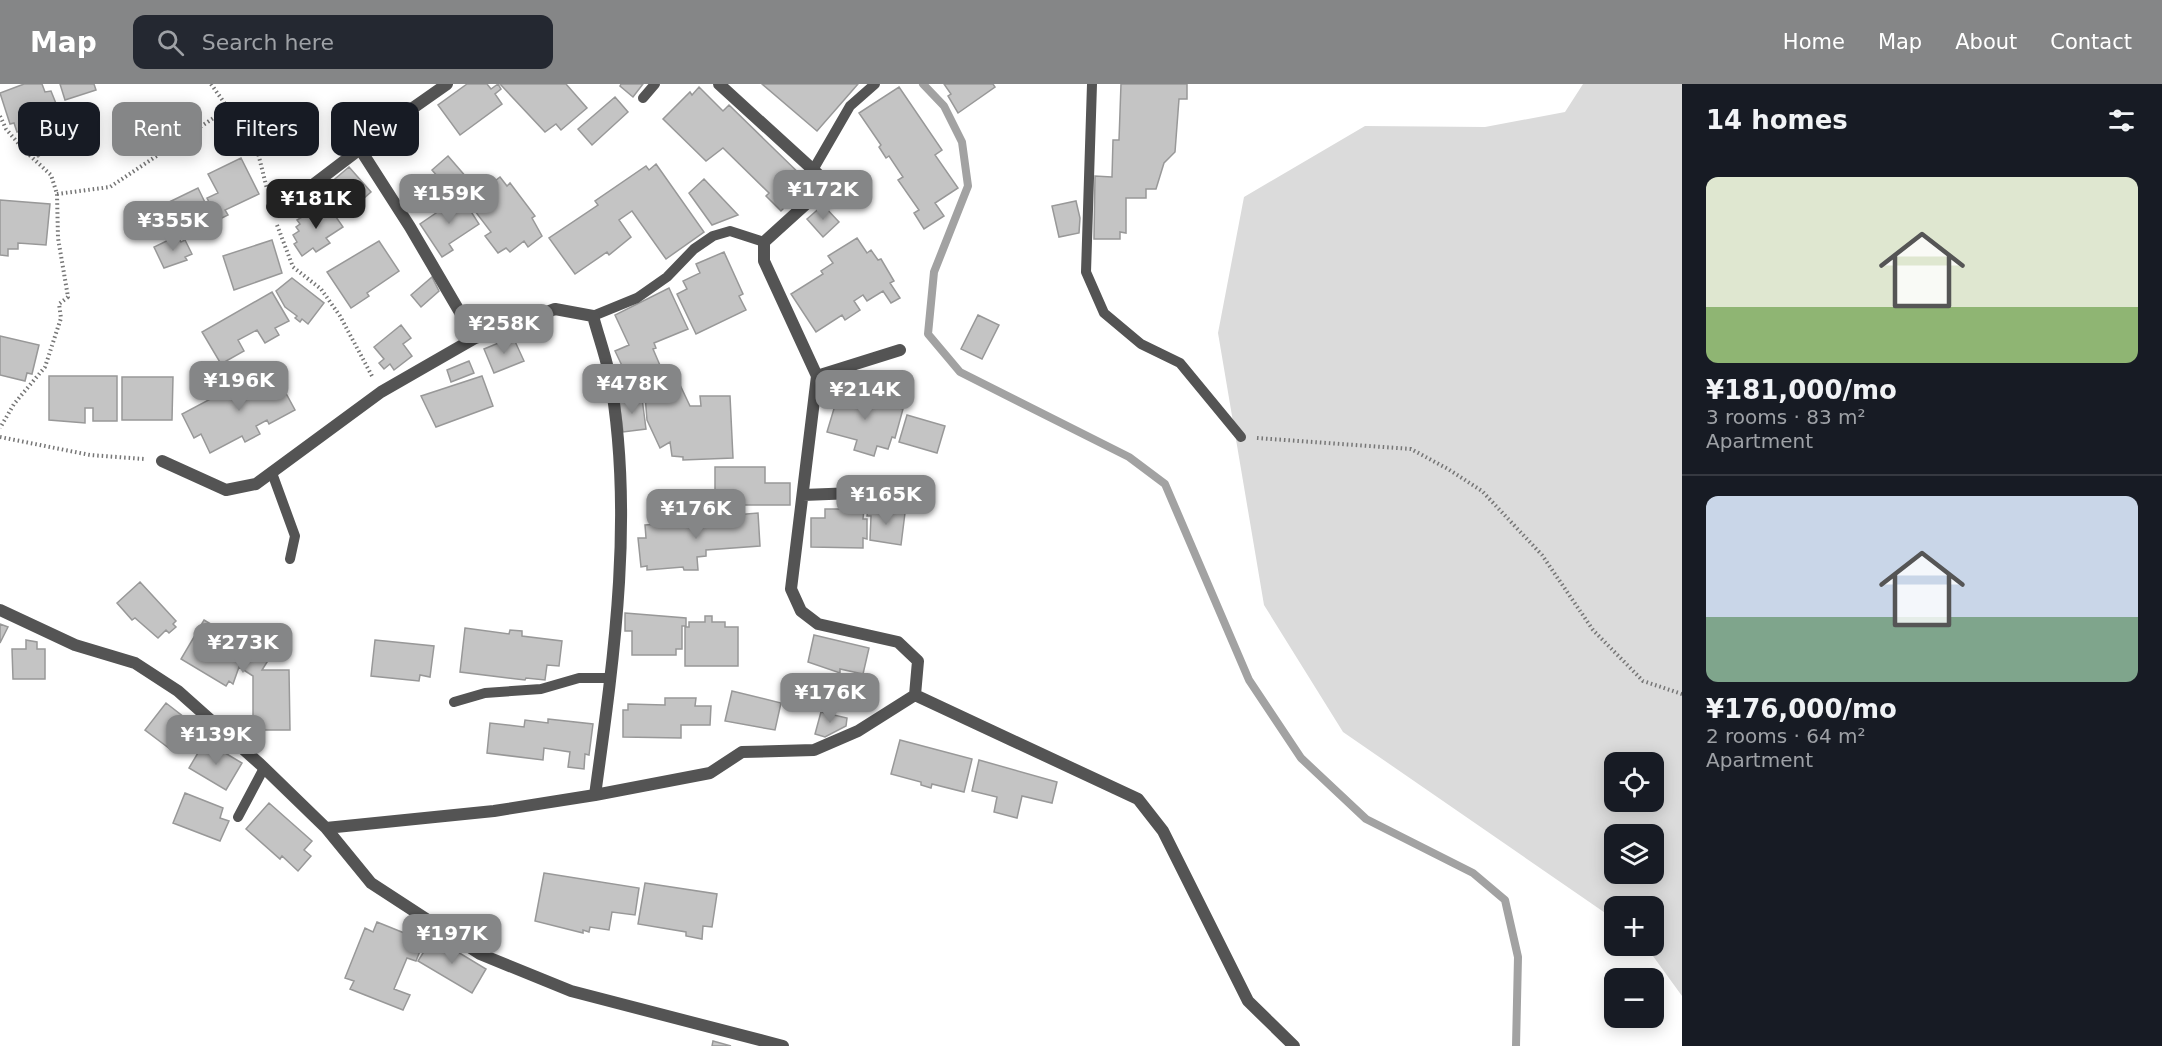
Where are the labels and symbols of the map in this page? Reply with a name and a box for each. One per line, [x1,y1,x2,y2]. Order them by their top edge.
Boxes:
pin: ¥172K [781,170,865,221]
pin: ¥159K [407,174,491,225]
pin: ¥181K [274,179,358,230]
pin: ¥355K [131,201,215,252]
pin: ¥258K [462,304,546,355]
pin: ¥196K [197,361,281,412]
pin: ¥478K [590,364,674,415]
pin: ¥214K [823,370,907,421]
pin: ¥165K [844,475,928,526]
pin: ¥176K [654,489,738,540]
pin: ¥273K [201,623,285,674]
pin: ¥176K [788,673,872,724]
pin: ¥139K [174,715,258,766]
pin: ¥197K [410,914,494,965]

